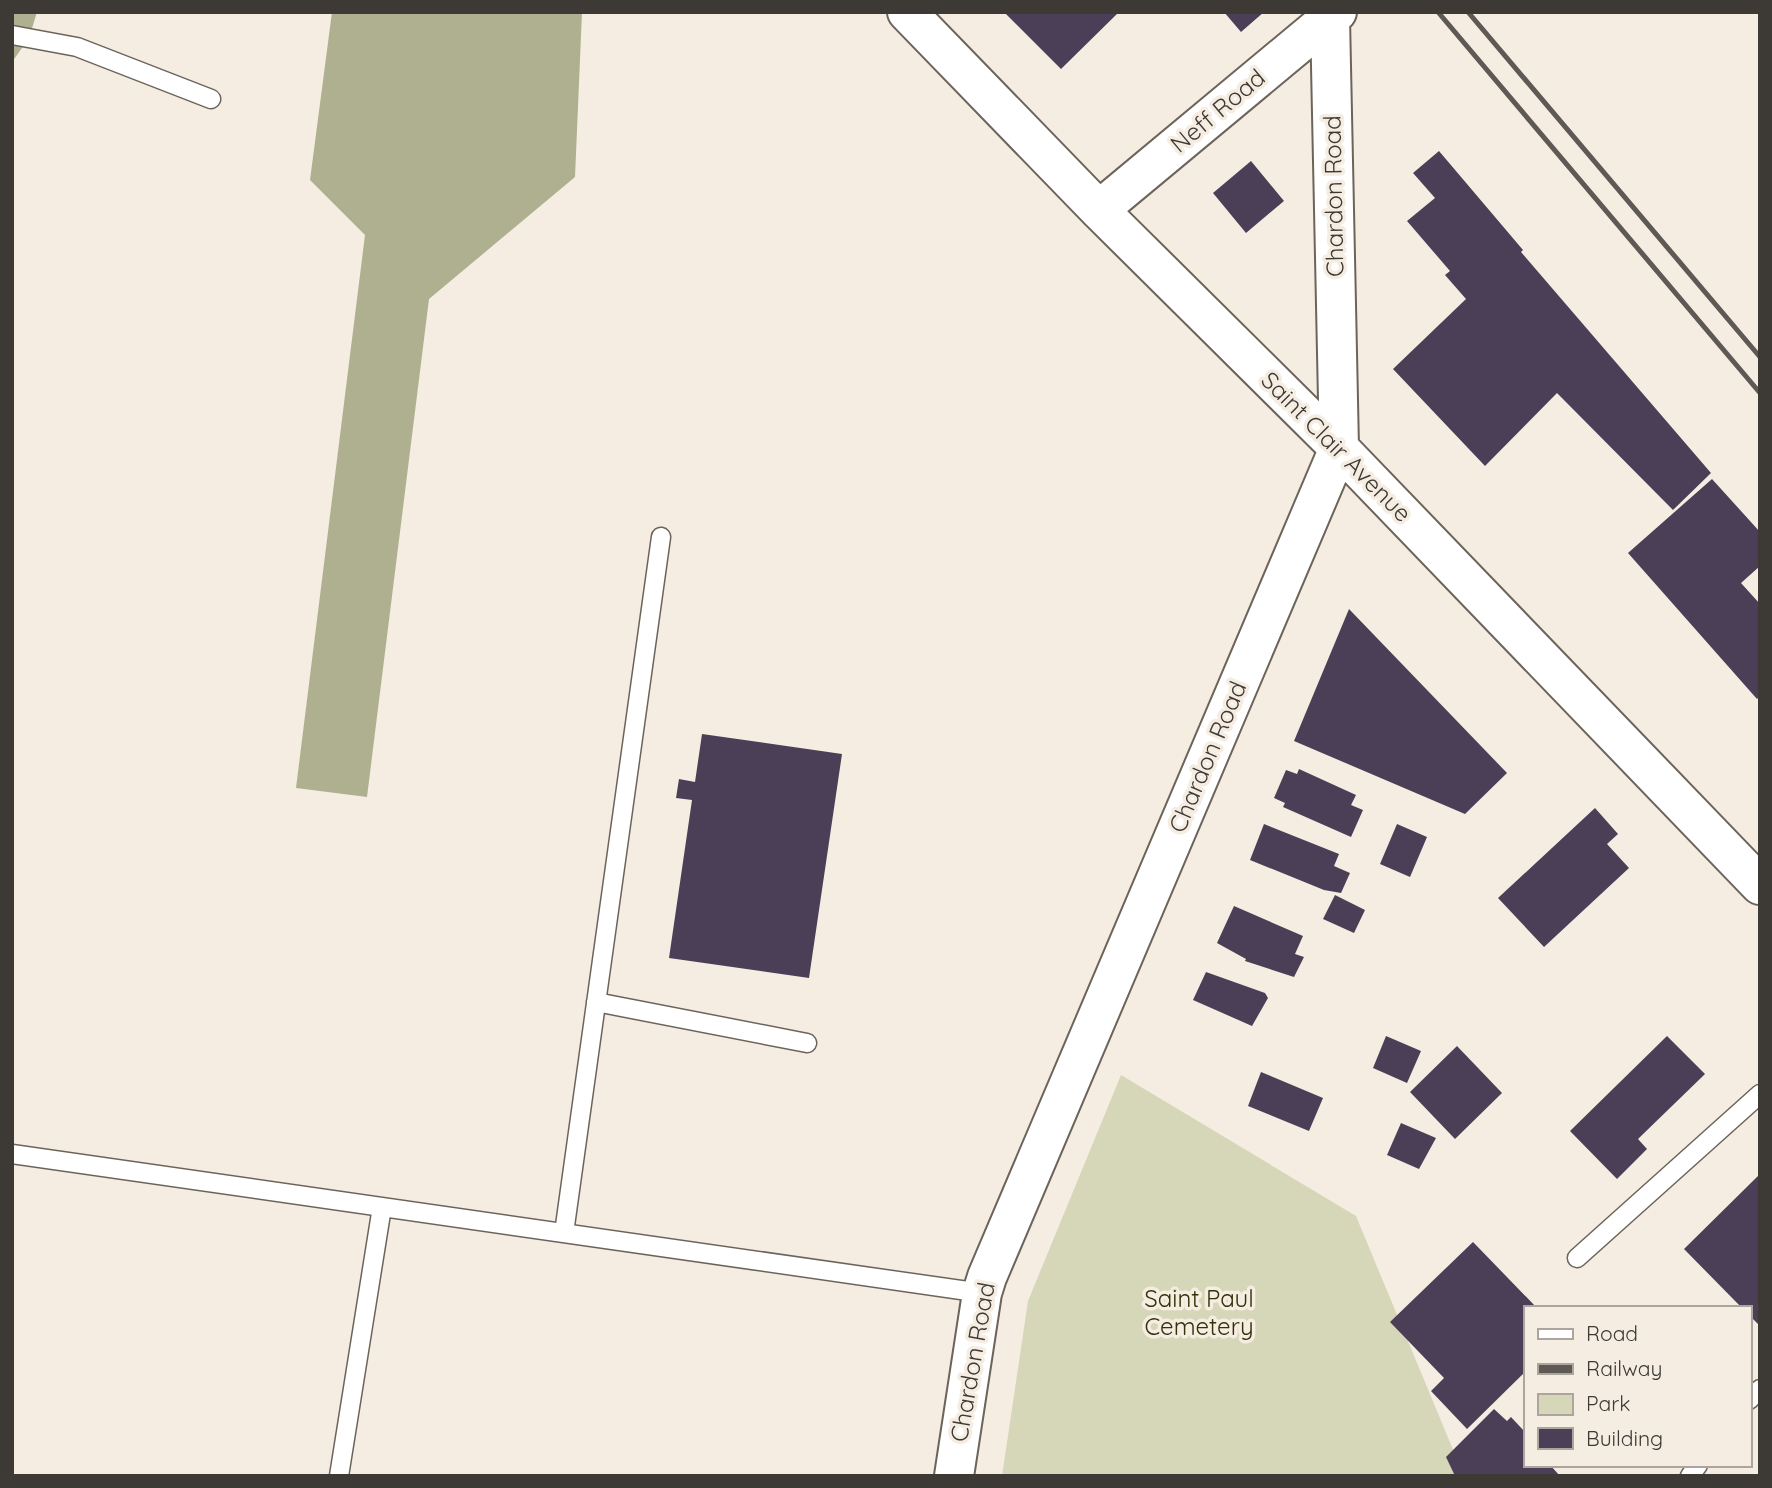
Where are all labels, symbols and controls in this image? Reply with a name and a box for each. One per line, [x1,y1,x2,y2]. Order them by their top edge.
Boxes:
street label: Neff Road [1164,62,1271,158]
street label: Chardon Road [1317,115,1349,277]
street label: Saint Clair Avenue [1255,365,1418,528]
street label: Chardon Road [1162,676,1252,837]
street label: Chardon Road [943,1280,1001,1444]
park label: Saint Paul Cemetery [1144,1283,1254,1341]
legend [1524,1306,1751,1467]
text: Road [1586,1320,1638,1346]
text: Railway [1586,1355,1662,1381]
text: Park [1586,1390,1630,1416]
text: Building [1586,1425,1663,1451]

